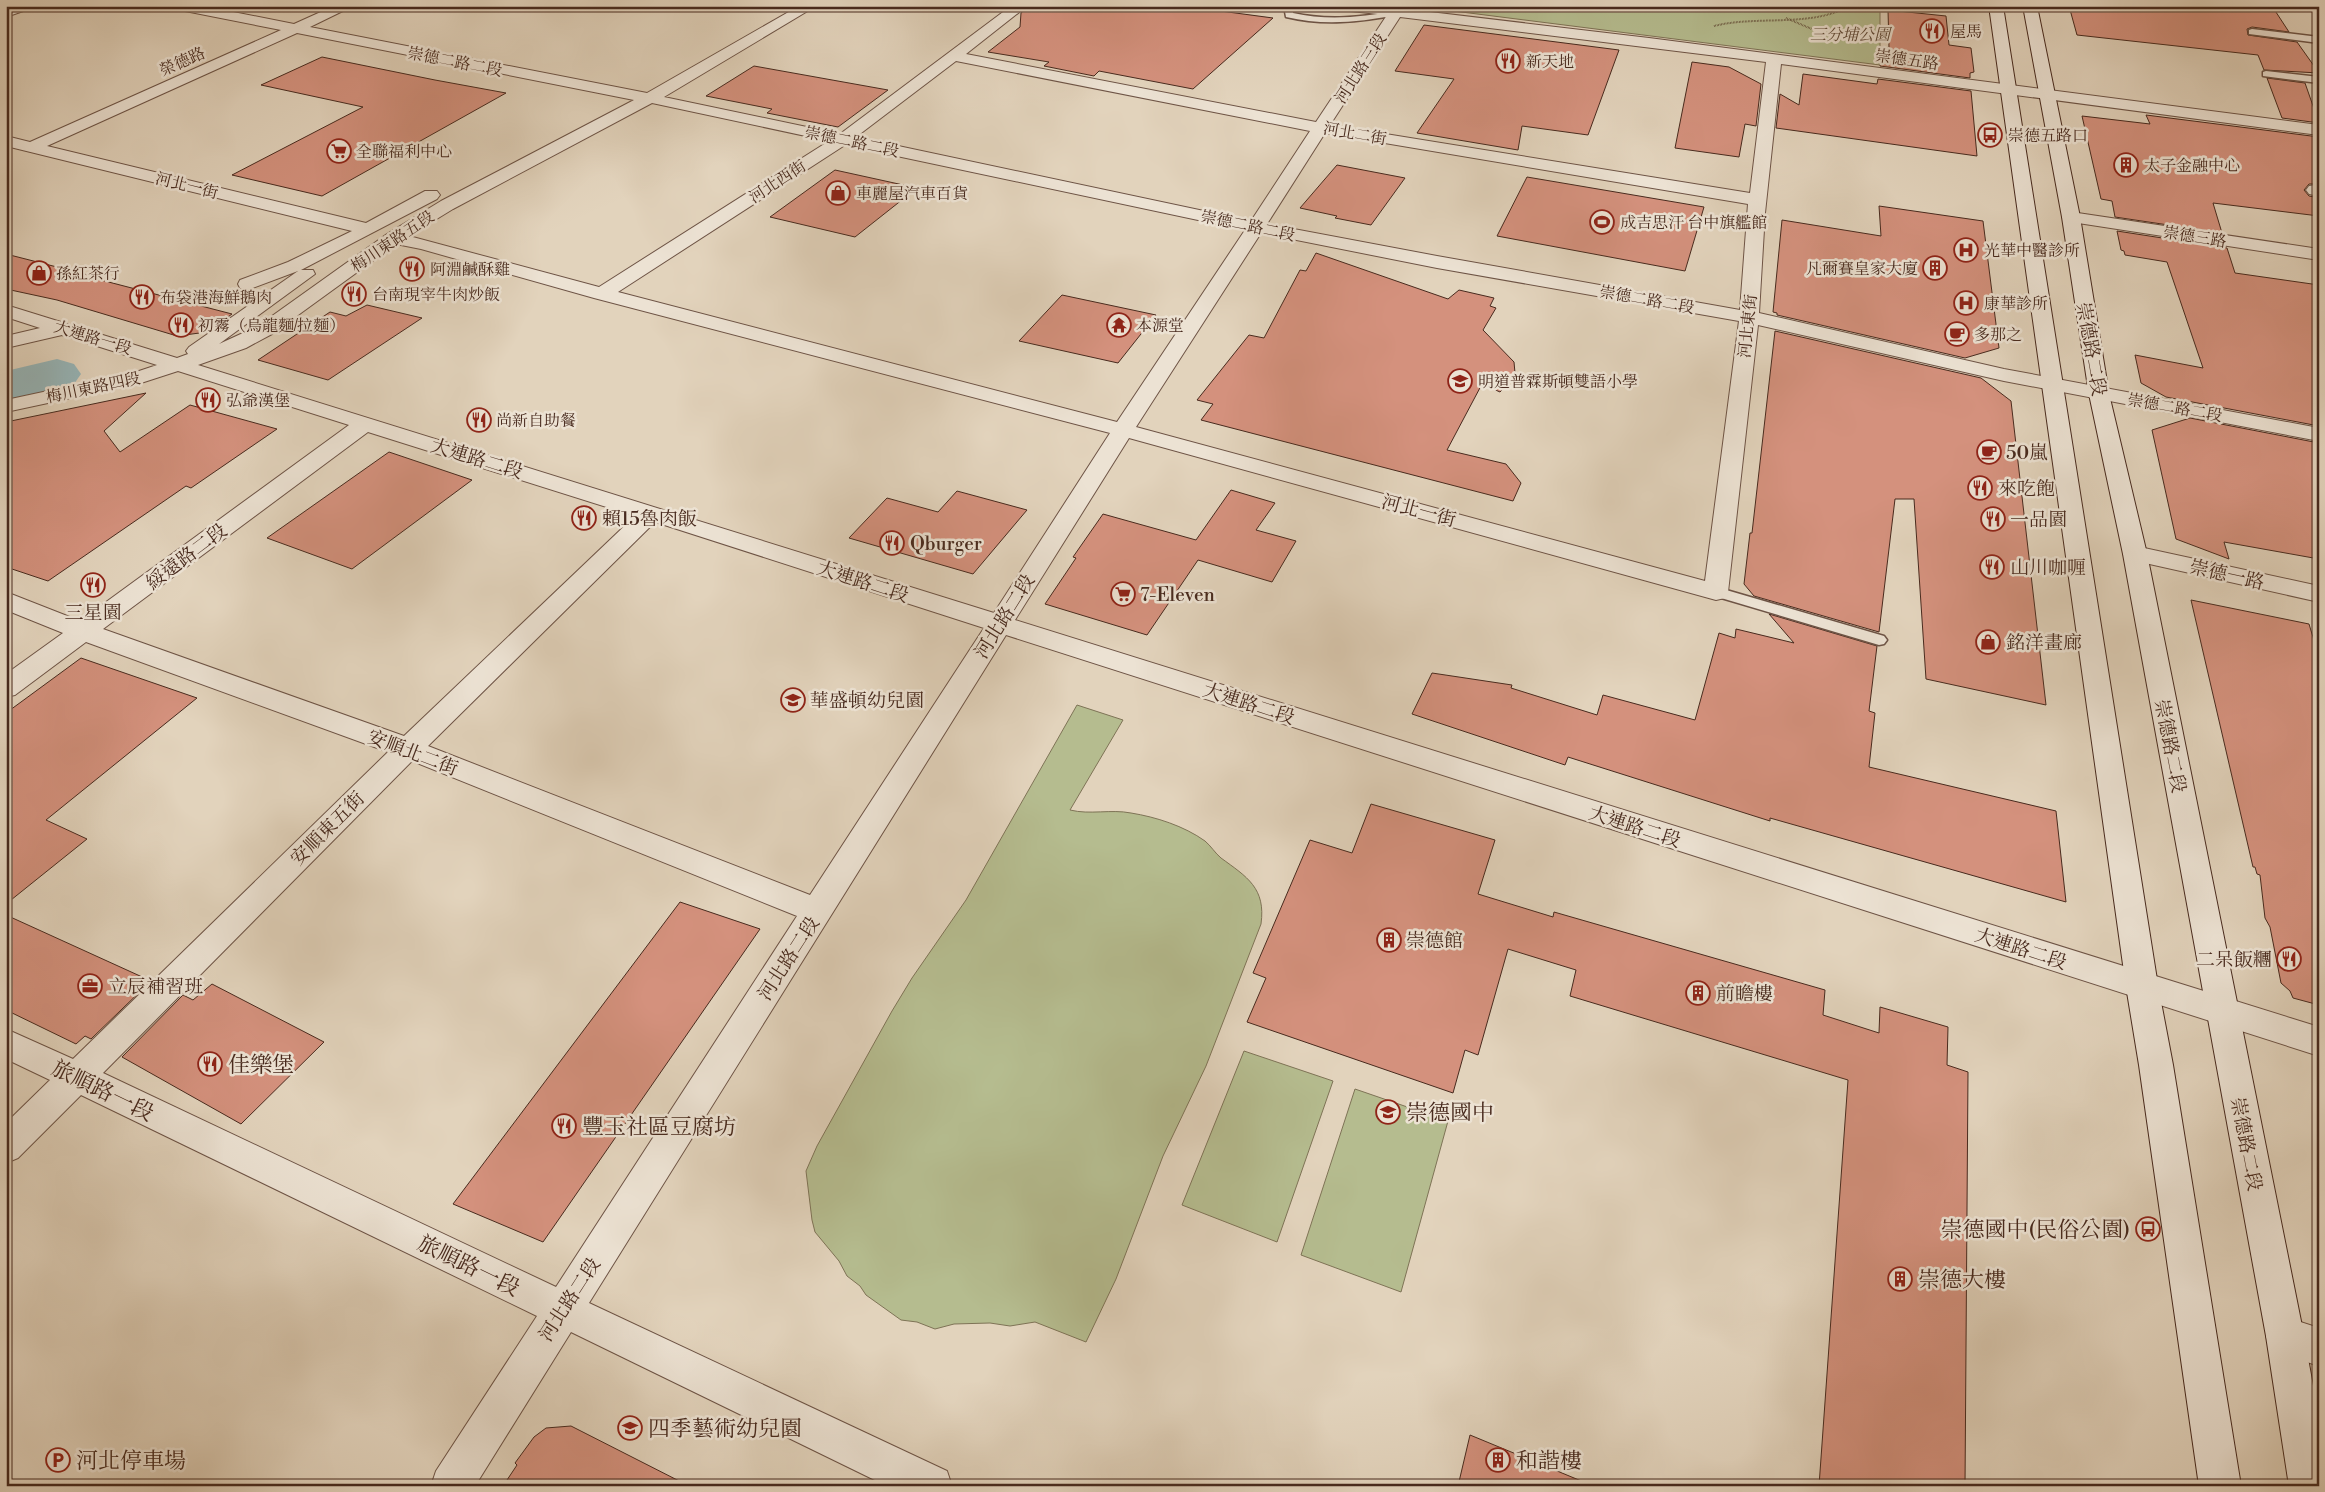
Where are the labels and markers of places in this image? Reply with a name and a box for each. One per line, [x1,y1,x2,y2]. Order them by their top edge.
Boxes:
restaurant icon: 屋馬 [1919,18,1945,44]
place label: 屋馬 [1950,22,1982,42]
restaurant icon: 新天地 [1495,48,1521,74]
place label: 新天地 [1526,52,1574,72]
bus stop icon: 崇德五路口 [1977,122,2003,148]
place label: 崇德五路口 [2008,126,2088,146]
supermarket icon: 全聯福利中心 [326,138,352,164]
place label: 全聯福利中心 [356,142,452,162]
building icon: 太子金融中心 [2113,152,2139,178]
place label: 太子金融中心 [2144,156,2240,176]
shop icon: 車麗屋汽車百貨 [825,180,851,206]
place label: 車麗屋汽車百貨 [856,184,968,204]
sports icon: 成吉思汗 台中旗艦館 [1589,209,1615,235]
place label: 成吉思汗 台中旗艦館 [1620,213,1767,233]
hospital icon: 光華中醫診所 [1953,237,1979,263]
place label: 光華中醫診所 [1984,241,2080,261]
building icon: 凡爾賽皇家大廈 [1922,255,1948,281]
restaurant icon: 阿淵鹹酥雞 [399,256,425,282]
place label: 凡爾賽皇家大廈 [1806,259,1918,279]
shop icon: 孫紅茶行 [26,260,52,286]
place label: 阿淵鹹酥雞 [430,260,510,280]
place label: 孫紅茶行 [56,264,120,284]
restaurant icon: 台南現宰牛肉炒飯 [341,281,367,307]
restaurant icon: 布袋港海鮮鵝肉 [129,284,155,310]
place label: 台南現宰牛肉炒飯 [372,285,500,305]
place label: 布袋港海鮮鵝肉 [160,288,272,308]
hospital icon: 康華診所 [1953,290,1979,316]
place label: 康華診所 [1984,294,2048,314]
restaurant icon: 初霧（烏龍麵/拉麵） [168,312,194,338]
temple icon: 本源堂 [1106,312,1132,338]
place label: 初霧（烏龍麵/拉麵） [198,316,345,336]
place label: 本源堂 [1136,316,1184,336]
cafe icon: 多那之 [1944,321,1970,347]
place label: 多那之 [1974,325,2022,345]
school or university icon: 明道普霖斯頓雙語小學 [1447,368,1473,394]
place label: 明道普霖斯頓雙語小學 [1478,372,1638,392]
restaurant icon: 弘爺漢堡 [195,387,221,413]
place label: 弘爺漢堡 [226,391,290,411]
restaurant icon: 尚新自助餐 [466,407,492,433]
place label: 尚新自助餐 [496,411,576,431]
cafe icon: 50嵐 [1976,439,2002,465]
place label: 50嵐 [2006,441,2048,465]
restaurant icon: 來吃飽 [1967,475,1993,501]
place label: 來吃飽 [1998,477,2055,501]
restaurant icon: 賴15魯肉飯 [571,505,597,531]
restaurant icon: 一品園 [1980,506,2006,532]
place label: 賴15魯肉飯 [602,507,697,531]
place label: 一品園 [2010,508,2067,532]
restaurant icon: Qburger [879,530,905,556]
place label: Qburger [910,532,982,556]
restaurant icon: 山川咖喱 [1979,554,2005,580]
place label: 山川咖喱 [2010,556,2086,580]
restaurant icon: 三星園 [80,572,106,598]
supermarket icon: 7-Eleven [1110,581,1136,607]
place label: 7-Eleven [1140,583,1215,607]
place label: 三星園 [64,601,122,625]
shop icon: 銘洋畫廊 [1975,629,2001,655]
place label: 銘洋畫廊 [2006,631,2082,655]
school or university icon: 華盛頓幼兒園 [780,687,806,713]
place label: 華盛頓幼兒園 [810,689,924,713]
building icon: 崇德館 [1376,927,1402,953]
place label: 崇德館 [1406,929,1463,953]
restaurant icon: 二呆飯糰 [2276,946,2302,972]
place label: 二呆飯糰 [2196,948,2272,972]
office icon: 立辰補習班 [77,973,103,999]
place label: 立辰補習班 [108,975,203,999]
building icon: 前瞻樓 [1685,980,1711,1006]
place label: 前瞻樓 [1716,982,1773,1006]
restaurant icon: 佳樂堡 [197,1051,223,1077]
place label: 佳樂堡 [228,1052,294,1079]
school or university icon: 崇德國中 [1375,1099,1401,1125]
place label: 崇德國中 [1406,1100,1494,1127]
restaurant icon: 豐玉社區豆腐坊 [551,1113,577,1139]
place label: 豐玉社區豆腐坊 [582,1114,736,1141]
bus stop icon: 崇德國中(民俗公園) [2135,1216,2161,1242]
place label: 崇德國中(民俗公園) [1940,1217,2130,1244]
building icon: 崇德大樓 [1887,1266,1913,1292]
place label: 崇德大樓 [1918,1267,2006,1294]
school or university icon: 四季藝術幼兒園 [617,1415,643,1441]
place label: 四季藝術幼兒園 [648,1416,802,1443]
parking icon: 河北停車場 [45,1447,71,1473]
building icon: 和諧樓 [1485,1447,1511,1473]
place label: 河北停車場 [76,1448,186,1475]
place label: 和諧樓 [1516,1448,1582,1475]

